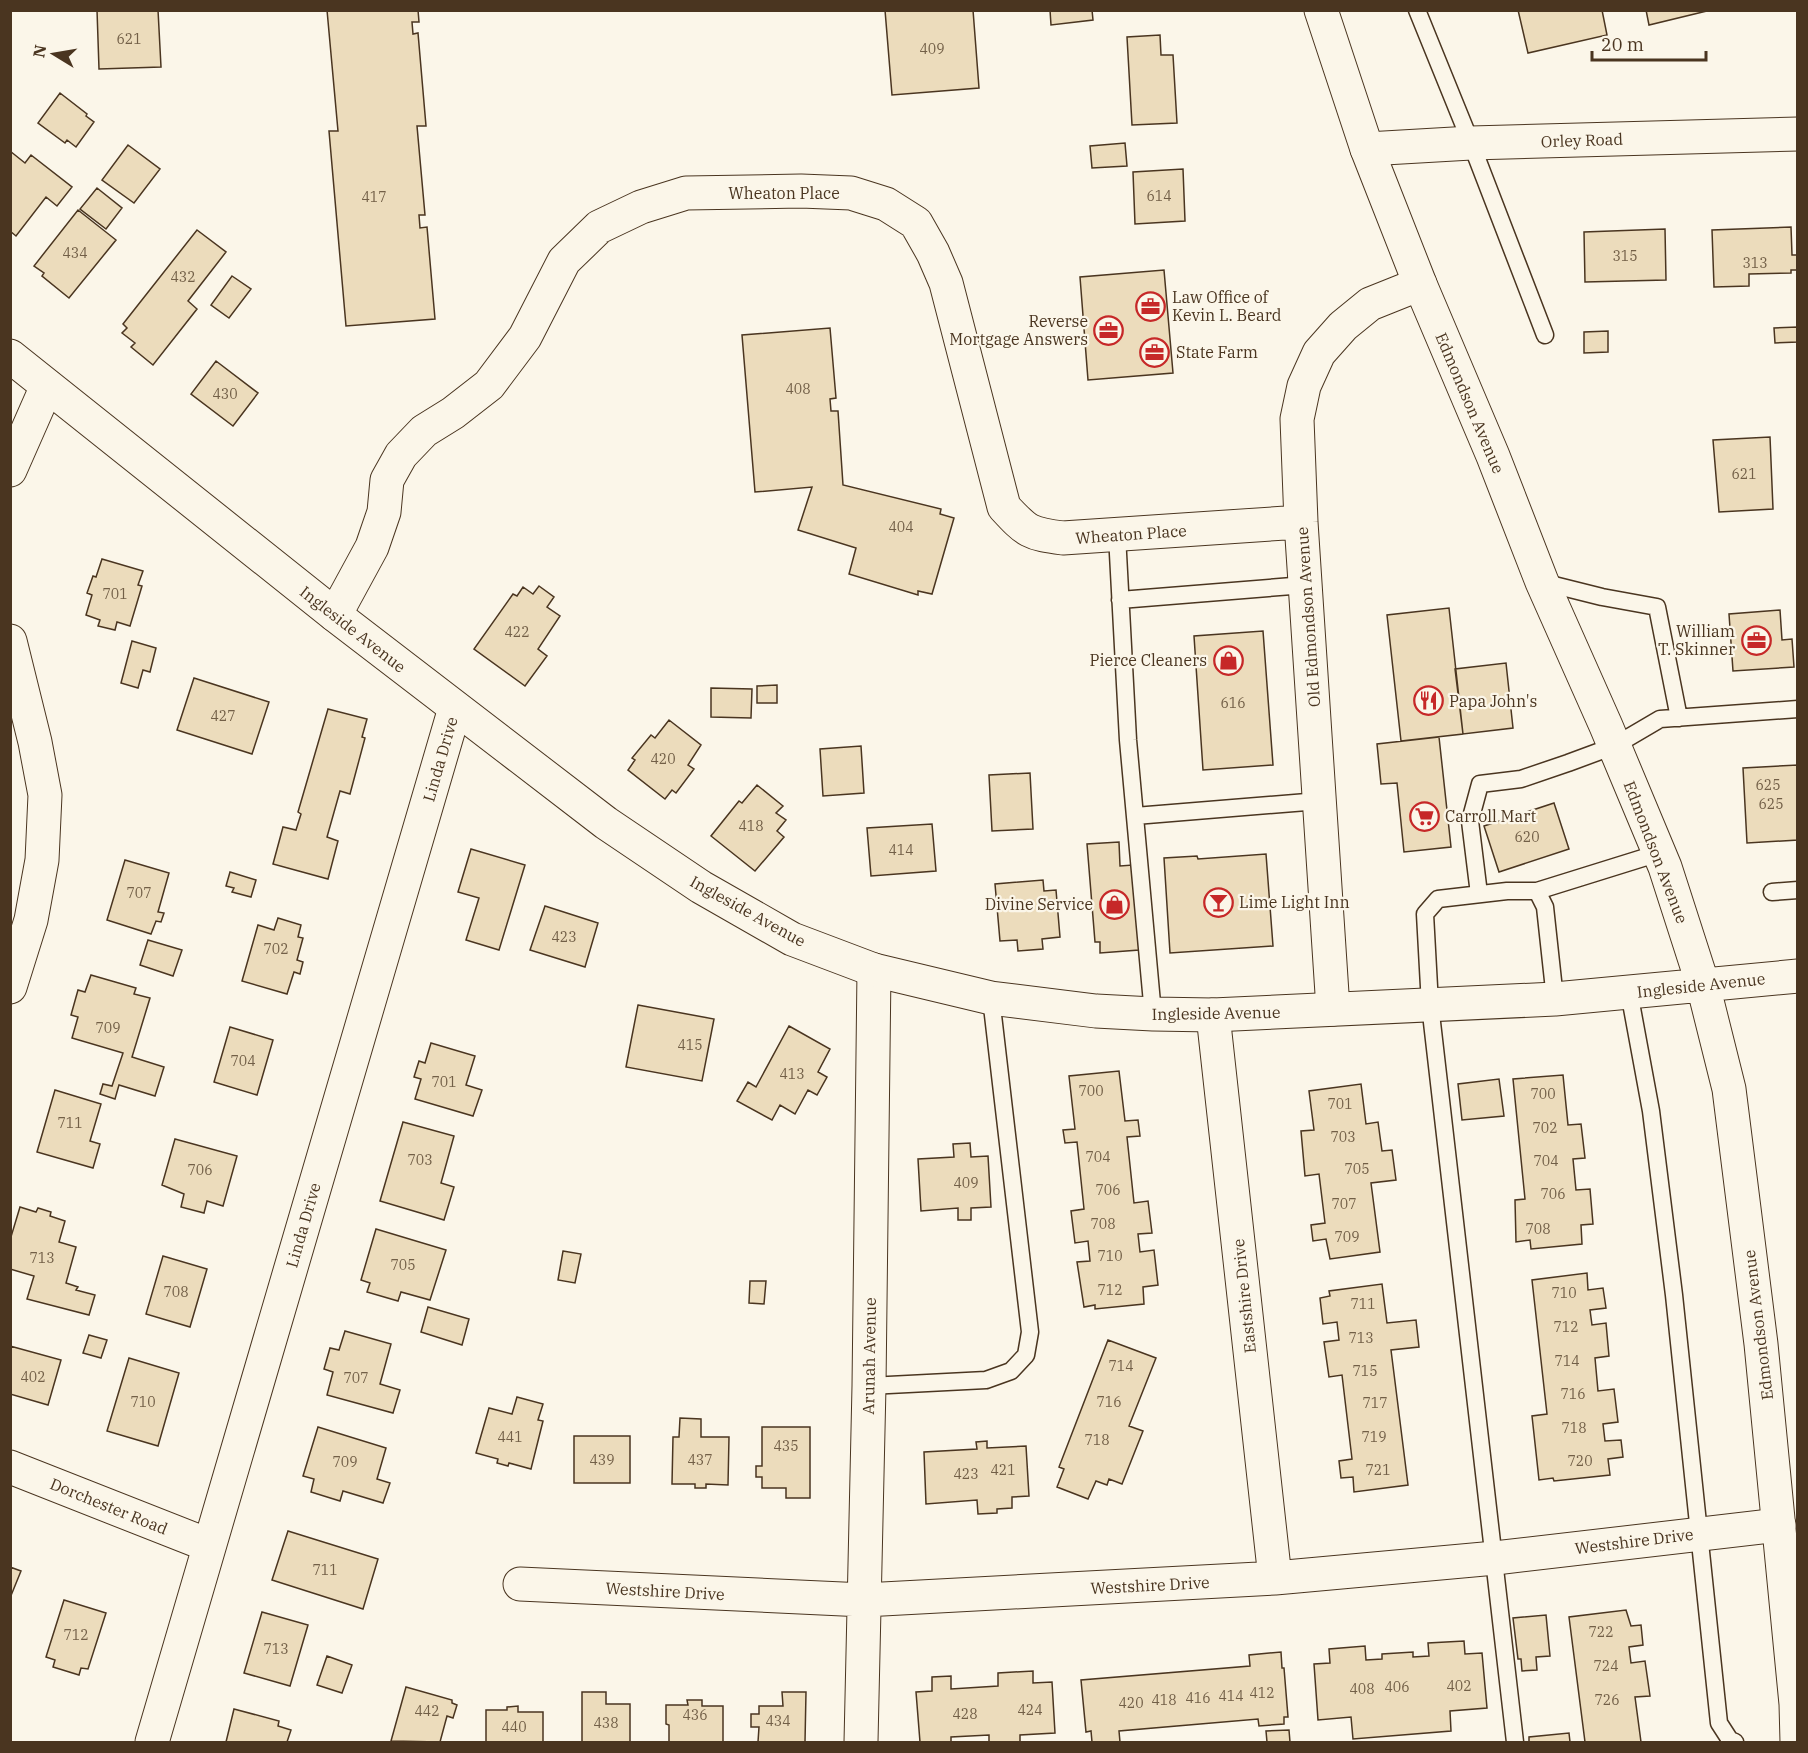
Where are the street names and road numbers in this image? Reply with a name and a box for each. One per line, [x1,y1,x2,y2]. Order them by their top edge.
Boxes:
street label: Orley Road [1541,129,1624,151]
street label: Wheaton Place [728,183,840,203]
street label: Edmondson Avenue [1431,330,1509,476]
street label: Wheaton Place [1075,520,1187,548]
street label: Old Edmondson Avenue [1292,526,1324,708]
street label: Ingleside Avenue [296,581,410,677]
street label: Linda Drive [418,714,462,804]
street label: Edmondson Avenue [1620,778,1692,926]
street label: Ingleside Avenue [687,871,809,951]
street label: Ingleside Avenue [1636,968,1766,1002]
street label: Ingleside Avenue [1151,1002,1281,1024]
street label: Linda Drive [281,1180,325,1270]
street label: Eastshire Drive [1228,1238,1260,1354]
street label: Edmondson Avenue [1739,1249,1777,1401]
street label: Arunah Avenue [858,1297,880,1415]
street label: Dorchester Road [47,1473,171,1539]
street label: Westshire Drive [1574,1524,1694,1558]
street label: Westshire Drive [1090,1572,1210,1598]
street label: Westshire Drive [605,1578,725,1604]

